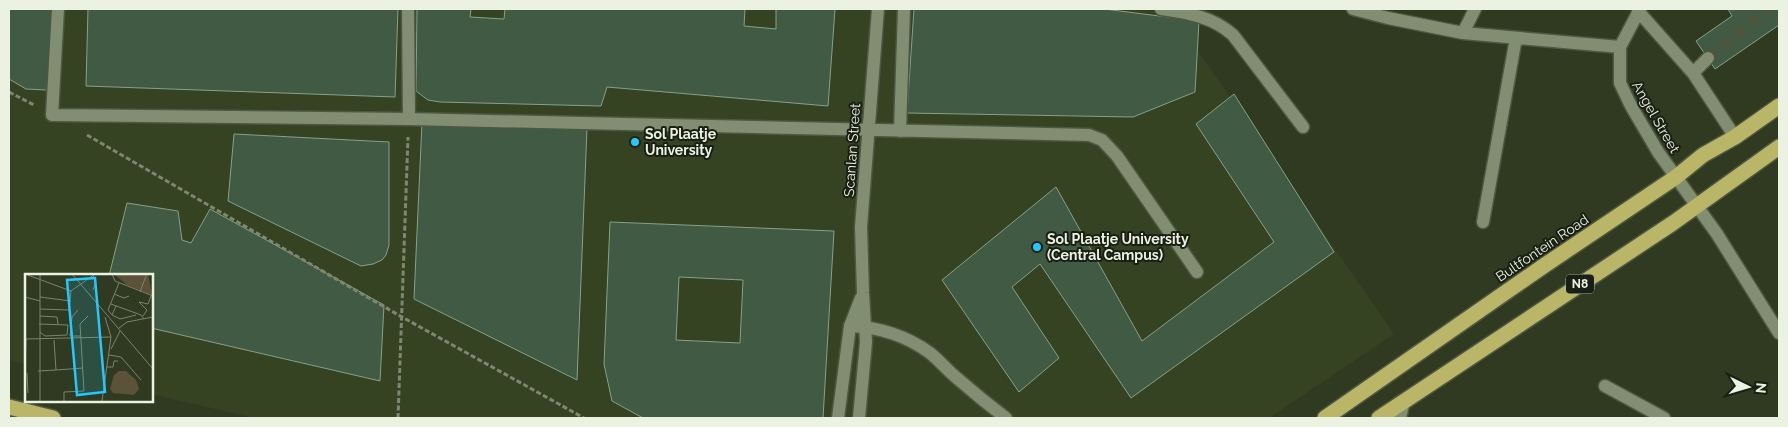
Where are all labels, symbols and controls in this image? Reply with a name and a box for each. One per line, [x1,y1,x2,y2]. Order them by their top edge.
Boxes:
street label: Angel Street [1629,78,1683,156]
street label: Scanlan Street [841,102,863,197]
place label: Sol Plaatje University [645,126,717,158]
marker: Sol Plaatje University [629,136,641,148]
street label: Bultfontein Road [1493,211,1591,285]
place label: Sol Plaatje University (Central Campus) [1047,231,1189,263]
marker: Sol Plaatje University (Central Campus) [1031,241,1043,253]
inset map [25,274,152,402]
road number: N8 [1566,274,1594,294]
north arrow [1723,362,1773,412]
text: N [1753,382,1769,394]

